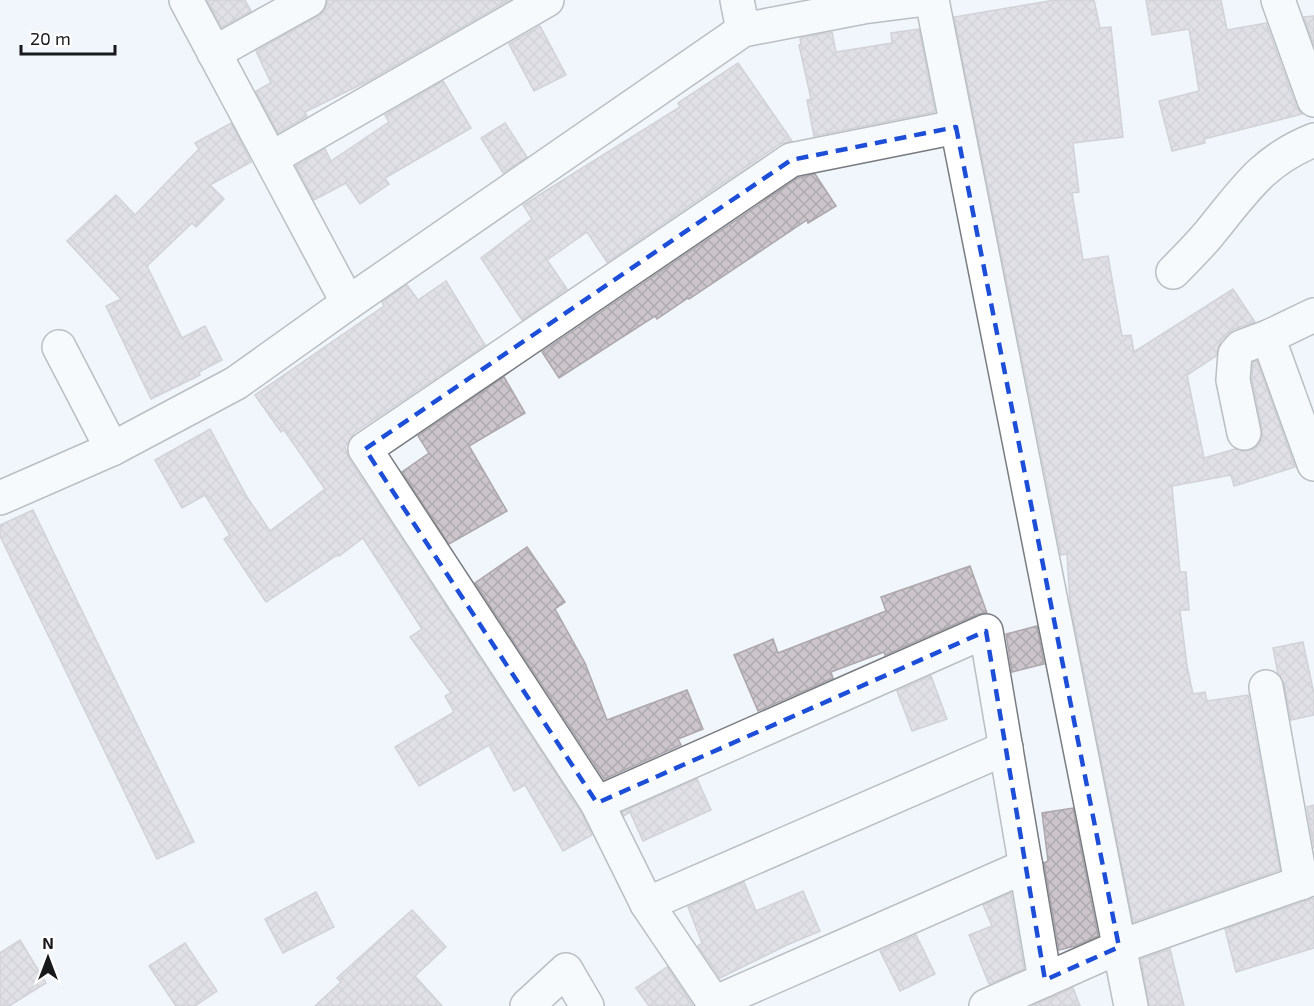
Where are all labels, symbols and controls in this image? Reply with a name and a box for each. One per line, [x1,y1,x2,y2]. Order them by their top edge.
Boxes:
scale bar [21,18,116,56]
text: 20 m [30,27,71,49]
north arrow [18,928,78,988]
text: N [42,933,54,952]

